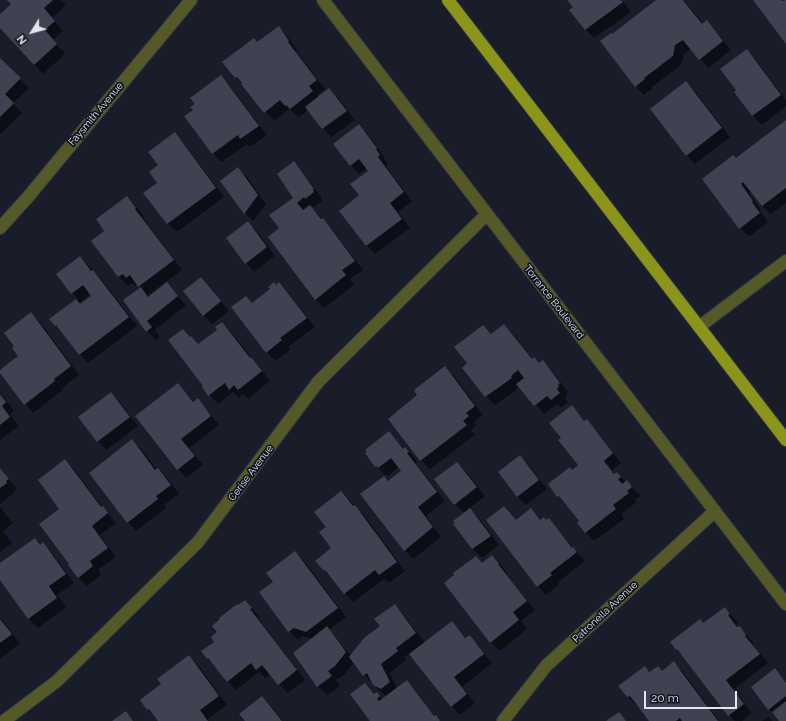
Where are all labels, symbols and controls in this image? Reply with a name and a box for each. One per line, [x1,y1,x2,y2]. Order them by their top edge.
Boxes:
north arrow [12,12,52,52]
text: N [14,32,30,47]
street label: Faysmith Avenue [66,80,126,148]
street label: Torrance Boulevard [521,263,587,341]
street label: Cerise Avenue [226,443,276,503]
street label: Patronella Avenue [570,579,640,645]
scale bar [646,683,739,709]
text: 20 m [651,691,679,705]

